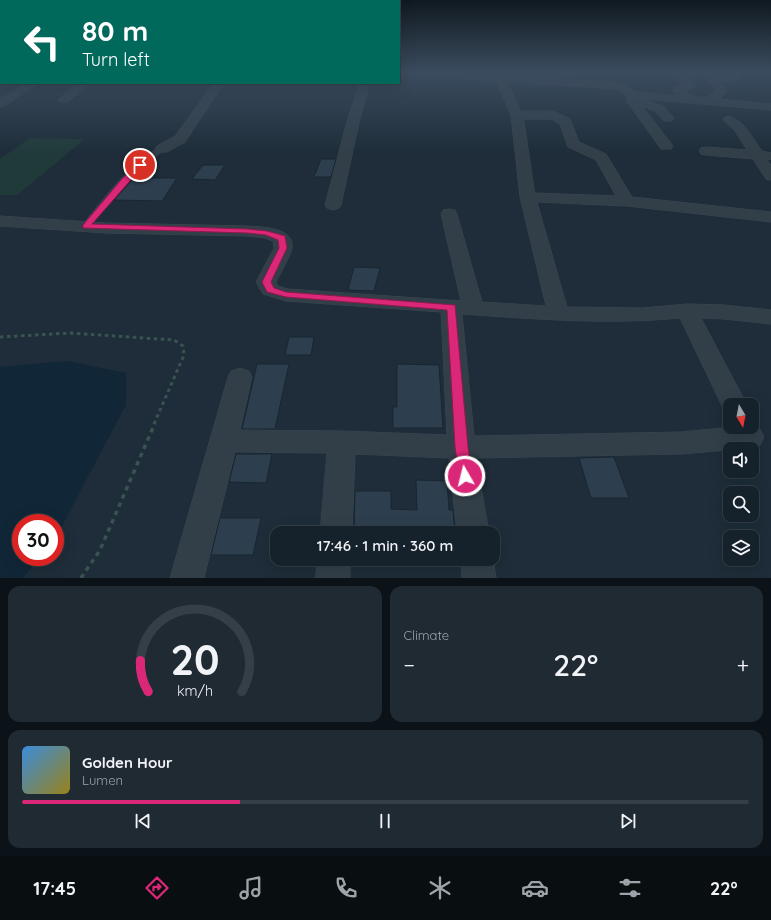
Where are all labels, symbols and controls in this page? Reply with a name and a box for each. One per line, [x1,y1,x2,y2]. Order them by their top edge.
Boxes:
text: 80 m [82,13,148,48]
icon: left [16,16,68,68]
text: Turn left [82,48,150,71]
pin [123,148,157,182]
icon: arrive [129,154,151,176]
north arrow [723,398,759,434]
map controls [723,398,759,566]
button: sound [723,442,759,478]
position arrow [444,455,486,497]
button: search [723,486,759,522]
speed limit sign: 30 [12,514,64,566]
button: layers [723,530,759,566]
text: 17:46 · 1 min · 360 m [317,536,453,555]
text: Climate [404,627,449,643]
text: 20 [170,633,219,685]
text: 22° [553,646,598,684]
text: − [404,651,415,679]
text: + [737,651,749,679]
text: km/h [177,682,213,700]
text: Golden Hour [82,753,173,772]
text: Lumen [82,772,123,788]
icon: previous [132,810,154,832]
icon: pause [374,810,396,832]
icon: next [617,810,639,832]
icon: directions [143,874,171,902]
icon: music [237,874,265,902]
icon: phone [332,874,360,902]
icon: climate [426,874,454,902]
icon: car [521,874,549,902]
icon: filters [616,874,644,902]
text: 17:45 [33,877,76,900]
text: 22° [710,877,738,900]

